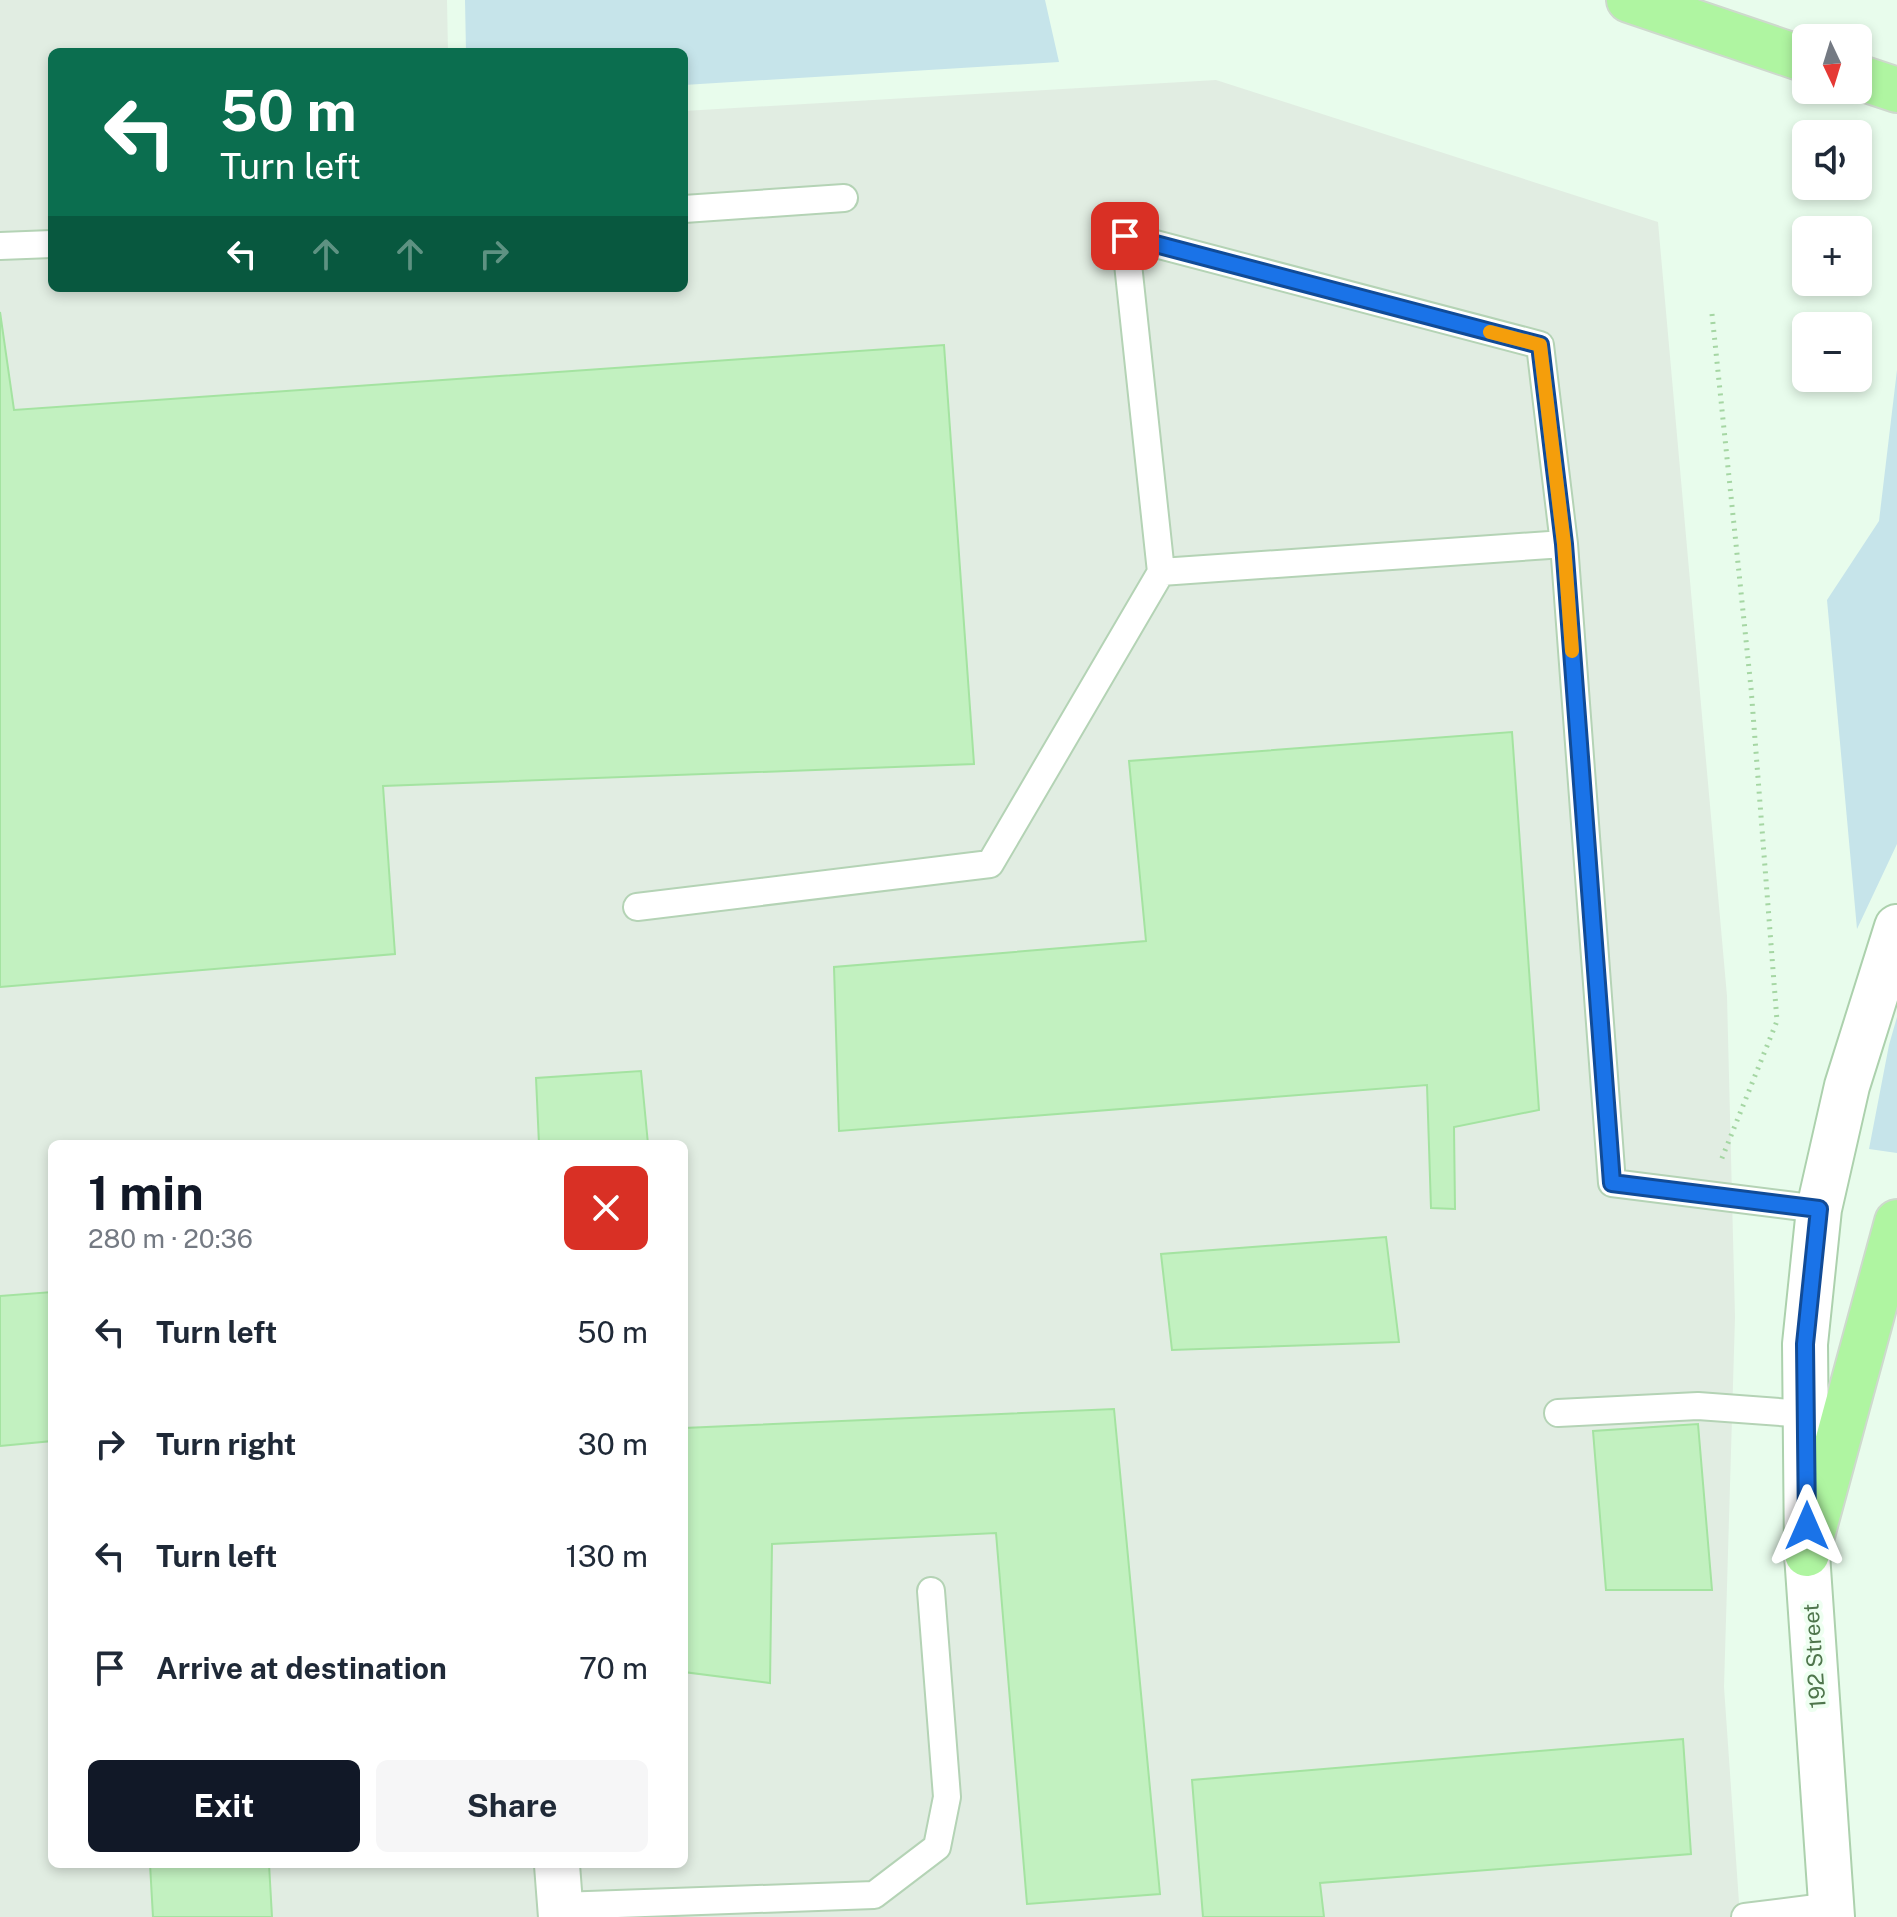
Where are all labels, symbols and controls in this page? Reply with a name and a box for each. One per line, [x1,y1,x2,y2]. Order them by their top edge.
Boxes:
north arrow [1792,24,1872,104]
map controls [1792,24,1872,392]
text: 50 m [220,78,357,144]
icon: left [88,80,192,184]
button: sound [1792,120,1872,200]
text: Turn left [220,145,361,187]
pin [1091,202,1159,270]
icon: arrive [1103,214,1147,258]
button: + [1792,216,1872,296]
icon: left [220,232,264,276]
icon: ahead [304,232,348,276]
icon: ahead [388,232,432,276]
icon: right [472,232,516,276]
button: − [1792,312,1872,392]
text: 1 min [88,1164,204,1221]
button: close [564,1166,648,1250]
text: 280 m · 20:36 [88,1223,253,1254]
icon: left [88,1310,132,1354]
text: Turn left [156,1314,277,1350]
text: 50 m [577,1314,648,1350]
icon: right [88,1422,132,1466]
text: Turn right [156,1426,296,1462]
text: 30 m [578,1426,648,1462]
position arrow [1765,1484,1849,1568]
icon: left [88,1534,132,1578]
text: Turn left [156,1538,277,1574]
text: 130 m [565,1538,648,1574]
street label: 192 Street [1797,1603,1831,1709]
icon: arrive [88,1646,132,1690]
text: Arrive at destination [156,1650,447,1686]
text: 70 m [579,1650,648,1686]
button: Exit [88,1760,360,1852]
button: Share [376,1760,648,1852]

